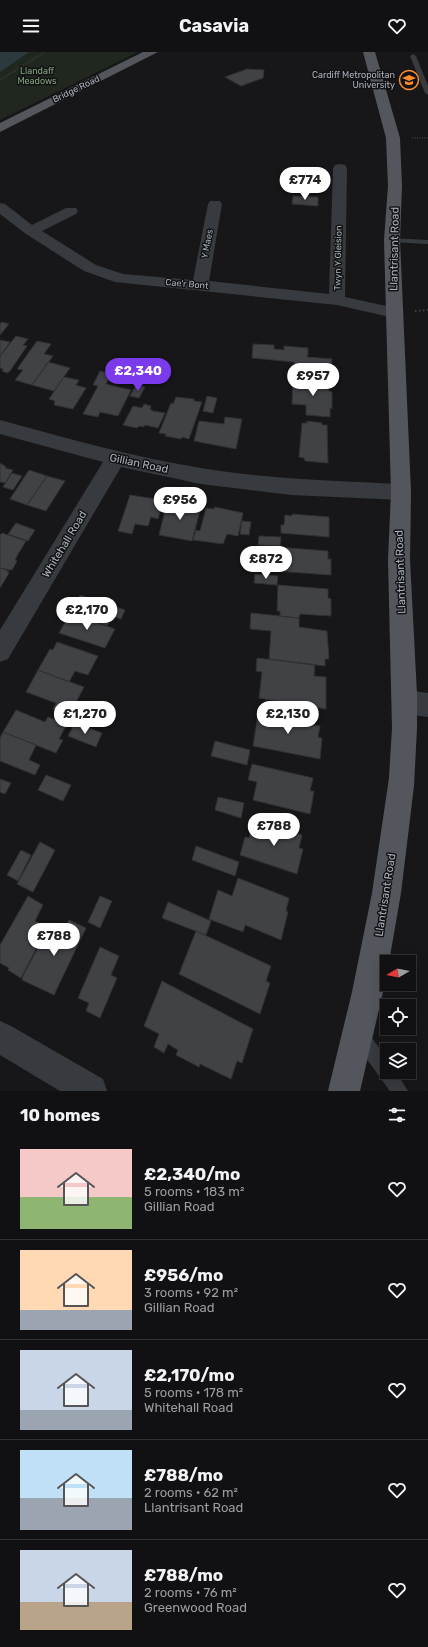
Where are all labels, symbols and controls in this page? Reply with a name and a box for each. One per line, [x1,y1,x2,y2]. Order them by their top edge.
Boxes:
icon: menu [20,15,42,37]
text: Casavia [179,15,249,37]
icon: heart [386,15,408,37]
park label: Llandaff Meadows [17,66,57,86]
school or university icon: Cardiff Metropolitan University [398,69,420,91]
place label: Cardiff Metropolitan University [312,70,395,90]
street label: Bridge Road [51,73,101,105]
pin: £774 [281,167,329,201]
text: £774 [289,172,321,187]
street label: Llantrisant Road [387,207,402,291]
street label: Twyn Y Gleision [332,226,344,290]
street label: Y Maes [199,228,215,259]
street label: Cae'r Bont [165,277,209,291]
pin: £2,340 [105,358,171,392]
text: £2,340 [114,363,162,378]
pin: £957 [289,363,337,397]
text: £957 [296,368,330,383]
street label: Gillian Road [108,451,169,476]
pin: £956 [156,487,204,521]
text: £956 [163,492,197,507]
street label: Whitehall Road [39,509,89,580]
street label: Llantrisant Road [393,530,408,614]
pin: £872 [242,546,290,580]
text: £872 [249,551,283,566]
pin: £2,170 [54,597,120,631]
text: £2,170 [65,602,109,617]
pin: £1,270 [52,701,118,735]
pin: £2,130 [255,701,321,735]
text: £1,270 [63,706,107,721]
text: £2,130 [266,706,310,721]
pin: £788 [250,813,298,847]
text: £788 [257,818,291,833]
street label: Llantrisant Road [373,853,398,938]
pin: £788 [30,923,78,957]
text: £788 [37,928,71,943]
north arrow [380,955,416,991]
map controls [380,955,416,1079]
button: locate [380,999,416,1035]
button: layers [380,1043,416,1079]
icon: filters [386,1104,408,1126]
text: 10 homes [20,1105,100,1125]
text: £2,340/mo [144,1164,240,1184]
icon: home [52,1165,100,1213]
icon: heart [386,1178,408,1200]
text: 5 rooms · 183 m² [144,1184,244,1199]
text: Gillian Road [144,1199,215,1214]
text: £956/mo [144,1265,223,1285]
icon: home [52,1266,100,1314]
icon: heart [386,1279,408,1301]
text: 3 rooms · 92 m² [144,1285,238,1300]
text: Gillian Road [144,1300,215,1315]
text: £2,170/mo [144,1365,235,1385]
icon: home [52,1366,100,1414]
icon: heart [386,1379,408,1401]
text: 5 rooms · 178 m² [144,1385,243,1400]
text: Whitehall Road [144,1400,233,1415]
text: £788/mo [144,1465,223,1485]
icon: home [52,1466,100,1514]
icon: heart [386,1479,408,1501]
text: 2 rooms · 62 m² [144,1485,238,1500]
text: Llantrisant Road [144,1500,243,1515]
text: £788/mo [144,1565,223,1585]
icon: home [52,1566,100,1614]
icon: heart [386,1579,408,1601]
text: 2 rooms · 76 m² [144,1585,237,1600]
text: Greenwood Road [144,1600,247,1615]

